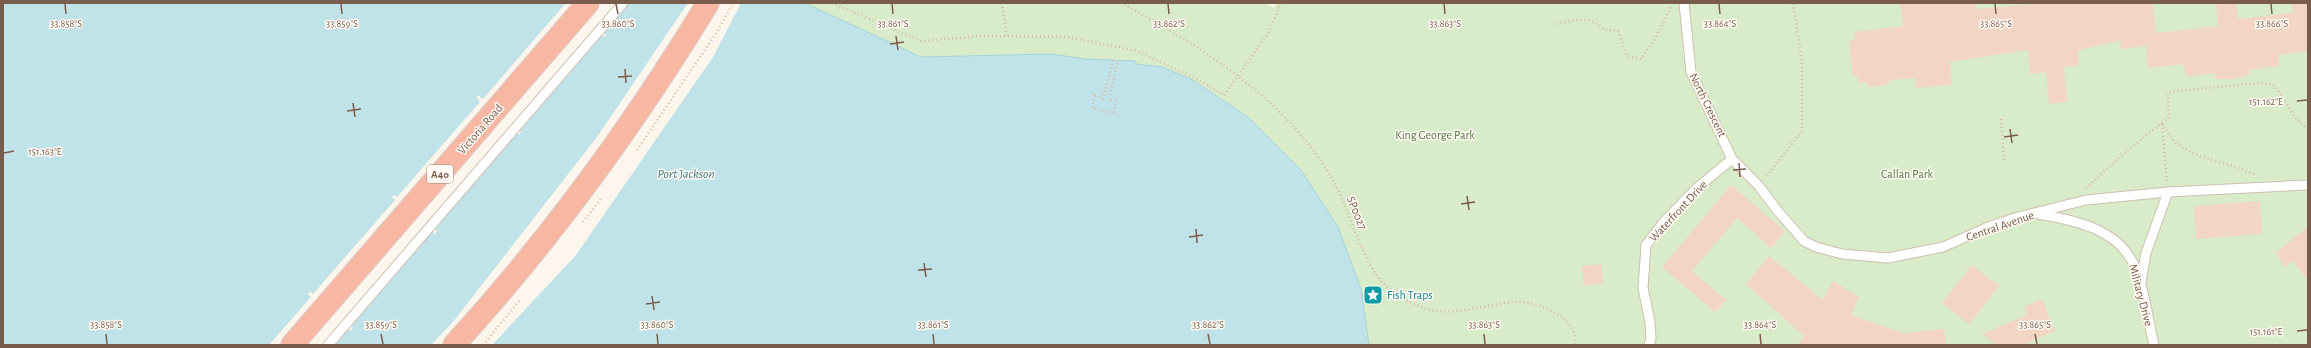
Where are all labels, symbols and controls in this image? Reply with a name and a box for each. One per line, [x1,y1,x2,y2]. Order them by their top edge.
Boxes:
text: 33.858°S [50,19,82,29]
text: 33.859°S [326,19,358,29]
text: 33.860°S [602,19,635,29]
text: 33.861°S [877,19,909,29]
text: 33.862°S [1153,19,1185,29]
text: 33.863°S [1429,19,1461,29]
text: 33.864°S [1704,19,1736,29]
text: 33.865°S [1980,19,2012,29]
text: 33.866°S [2256,19,2288,29]
street label: North Crescent [1687,71,1729,139]
text: 151.162°E [2249,97,2283,107]
street label: Victoria Road [455,102,505,156]
park label: King George Park [1395,129,1475,141]
text: 151.163°E [28,147,62,157]
road number: A40 [427,165,453,183]
water label: Port Jackson [658,168,714,181]
park label: Callan Park [1881,168,1934,180]
street label: Waterfront Drive [1647,178,1709,244]
street label: SP0027 [1345,195,1369,231]
street label: Central Avenue [1965,209,2035,243]
street label: Military Drive [2126,263,2155,328]
place icon: Fish Traps [1362,284,1384,306]
place label: Fish Traps [1387,289,1433,301]
text: 33.858°S [90,320,122,330]
text: 33.859°S [365,320,397,330]
text: 33.860°S [641,320,674,330]
text: 33.861°S [917,320,949,330]
text: 33.862°S [1192,320,1224,330]
text: 33.863°S [1468,320,1500,330]
text: 33.864°S [1744,320,1776,330]
text: 33.865°S [2019,320,2051,330]
text: 151.161°E [2250,327,2283,337]

